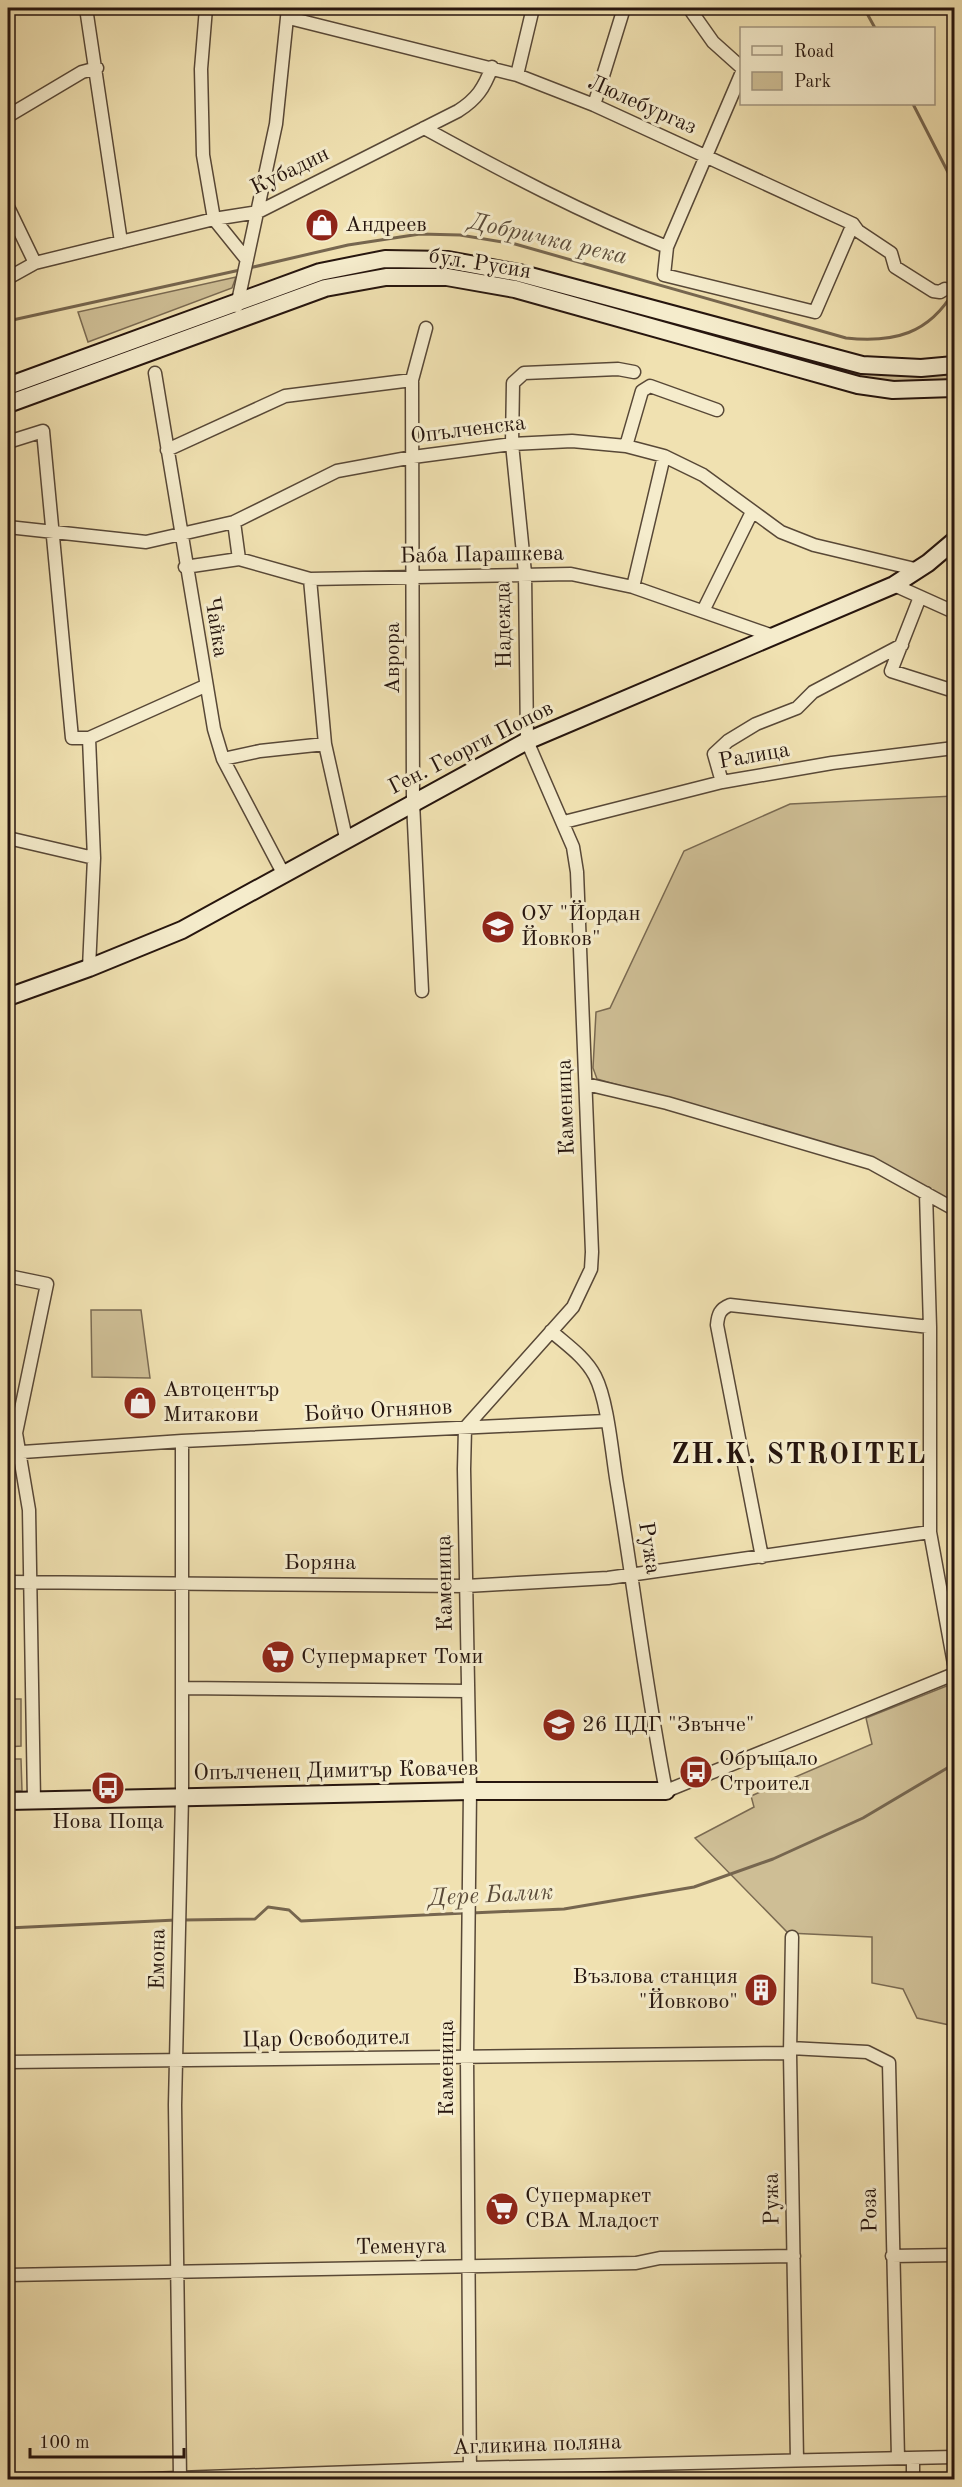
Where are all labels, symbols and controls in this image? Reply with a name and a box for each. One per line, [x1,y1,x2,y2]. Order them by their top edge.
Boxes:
legend [740,27,935,105]
text: Road [794,43,834,61]
street label: Люлебургаз [584,71,700,139]
text: Park [794,73,831,91]
street label: Кубадин [247,143,333,199]
shop icon: Андреев [304,207,340,243]
water label: Добричка река [464,209,629,270]
place label: Андреев [345,214,427,236]
street label: бул. Русия [427,245,533,283]
street label: Опълченска [409,412,527,448]
street label: Баба Парашкева [400,543,564,567]
street label: Надежда [492,581,516,668]
street label: Чайка [200,595,232,659]
street label: Аврора [382,622,404,694]
street label: Ген. Георги Попов [385,697,557,799]
street label: Ралица [717,739,791,773]
place label: ОУ "Йордан Йовков" [521,899,641,950]
school or university icon: ОУ "Йордан Йовков" [480,909,516,945]
street label: Каменица [553,1058,579,1156]
place label: Автоцентър Митакови [163,1379,279,1426]
shop icon: Автоцентър Митакови [122,1385,158,1421]
street label: Бойчо Огнянов [303,1396,453,1426]
district label: ZH.K. STROITEL [671,1442,927,1470]
street label: Ружа [634,1520,664,1576]
street label: Каменица [433,1534,457,1631]
street label: Боряна [284,1552,356,1574]
supermarket icon: Супермаркет Томи [260,1639,296,1675]
place label: Супермаркет Томи [301,1646,483,1668]
school or university icon: 26 ЦДГ "Звънче" [541,1707,577,1743]
place label: 26 ЦДГ "Звънче" [582,1714,755,1736]
place label: Обръщало Строител [719,1748,818,1795]
bus stop icon: Обръщало Строител [678,1754,714,1790]
street label: Опълченец Димитър Ковачев [193,1758,479,1784]
bus stop icon: Нова Поща [90,1770,126,1806]
place label: Нова Поща [52,1811,164,1833]
water label: Дере Балик [425,1881,554,1911]
street label: Емона [146,1928,170,1990]
place label: Възлова станция "Йовково" [573,1966,738,2013]
building icon: Възлова станция "Йовково" [743,1972,779,2008]
street label: Каменица [436,2020,458,2116]
street label: Цар Освободител [242,2027,410,2051]
street label: Ружа [761,2172,783,2225]
place label: Супермаркет CBA Младост [525,2185,659,2232]
street label: Роза [859,2187,881,2233]
supermarket icon: Супермаркет CBA Младост [484,2191,520,2227]
street label: Теменуга [356,2235,447,2259]
scale bar [30,2421,184,2459]
street label: Агликина поляна [452,2431,622,2459]
text: 100 m [39,2434,90,2452]

